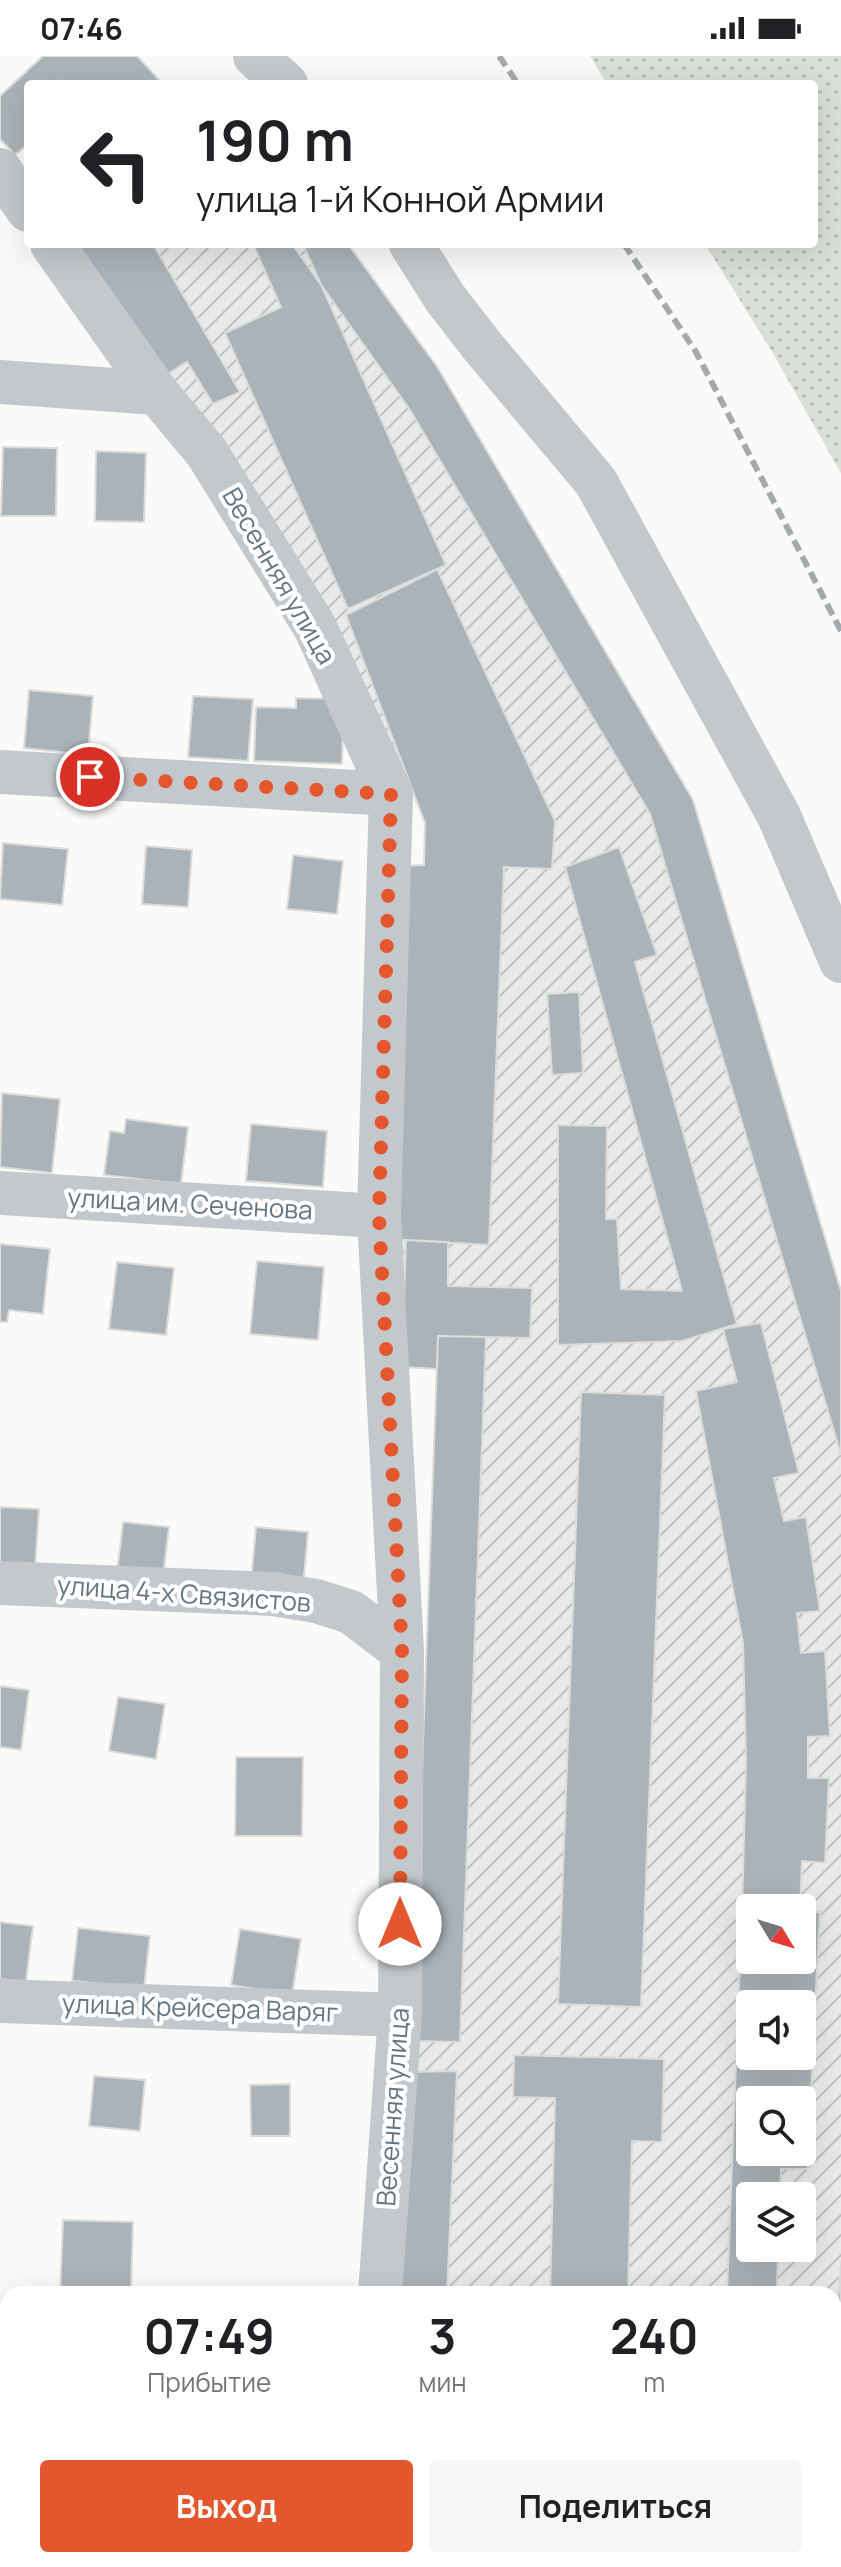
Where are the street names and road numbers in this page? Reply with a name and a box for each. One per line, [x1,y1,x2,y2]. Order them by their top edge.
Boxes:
street label: Весенняя улица [215,480,345,671]
street label: улица им. Сеченова [67,1179,314,1227]
street label: улица 4-х Связистов [56,1566,312,1620]
street label: улица Крейсера Варяг [61,1984,339,2030]
street label: Весенняя улица [367,2006,417,2207]

